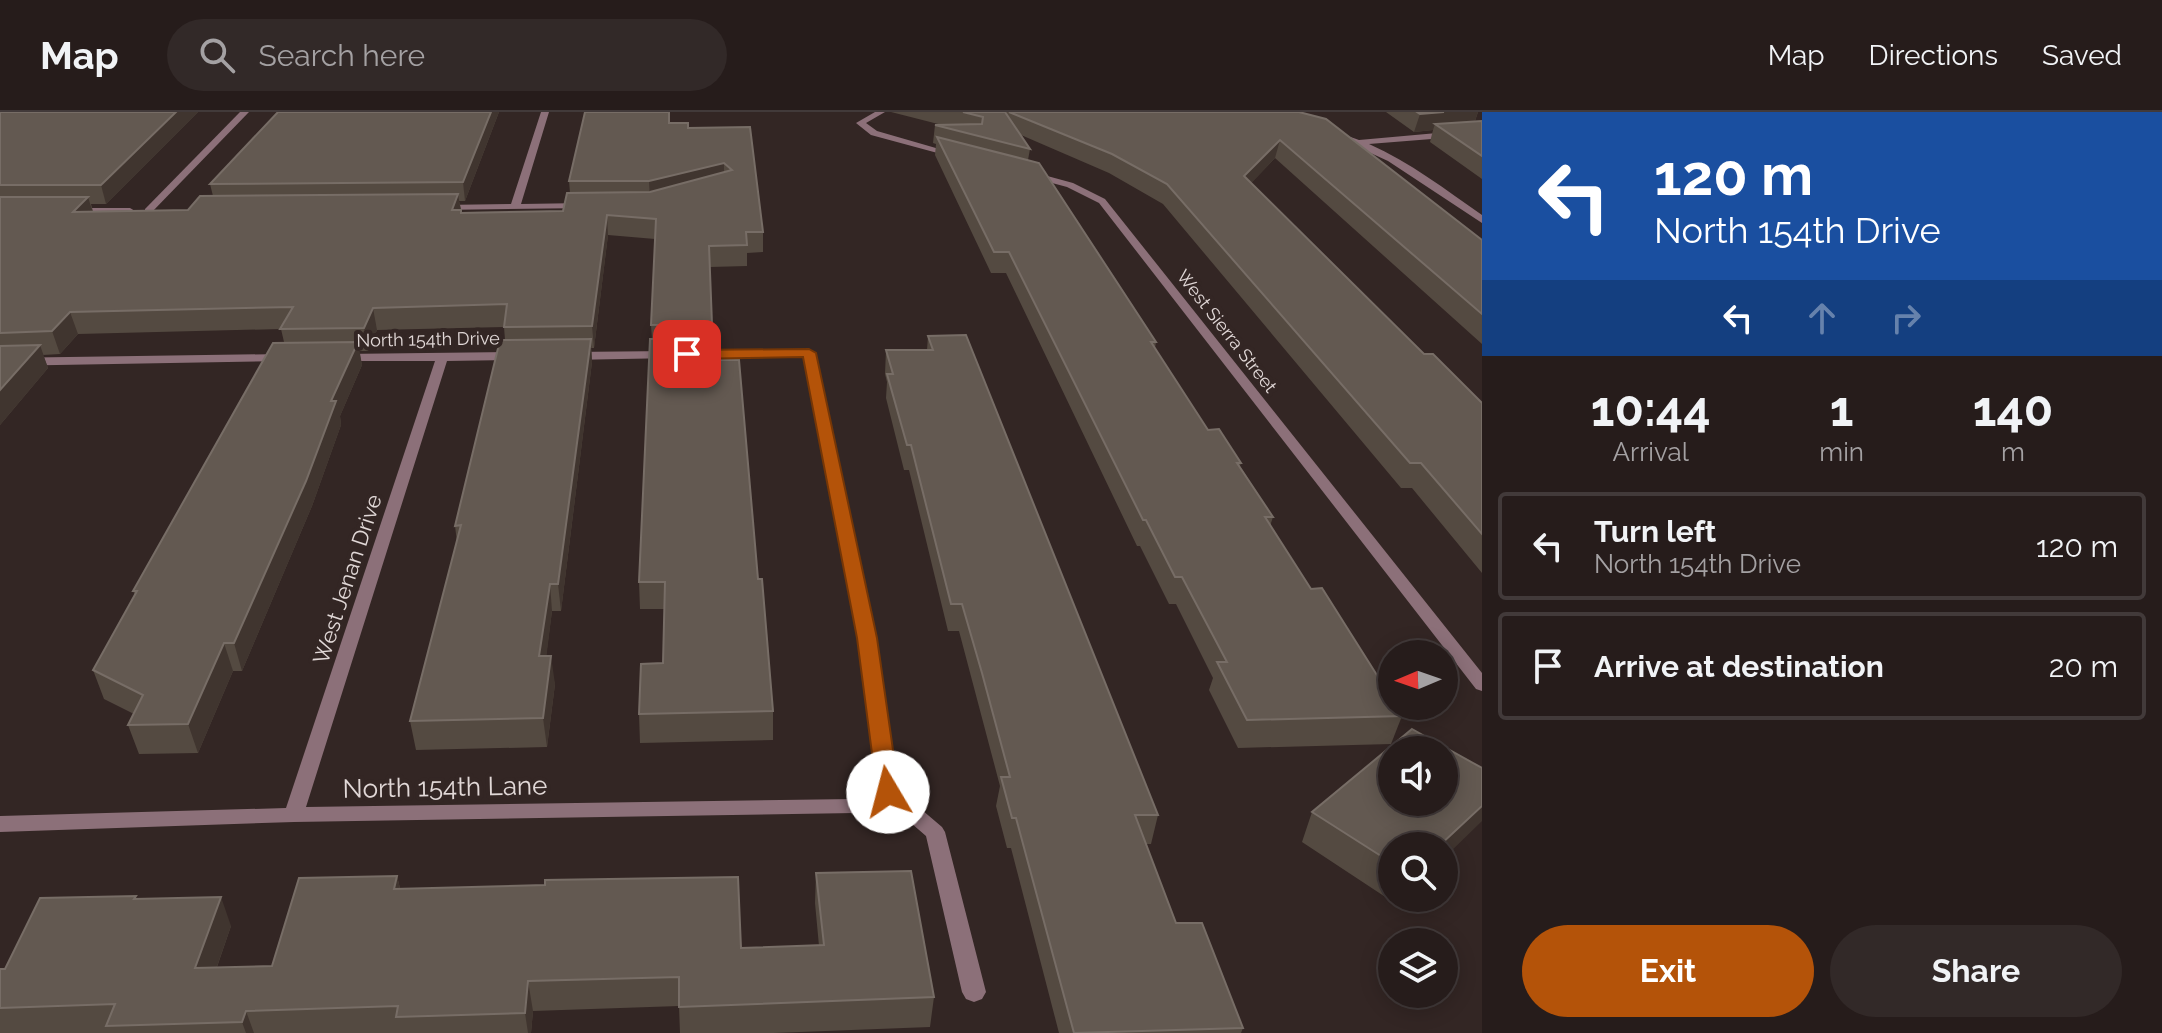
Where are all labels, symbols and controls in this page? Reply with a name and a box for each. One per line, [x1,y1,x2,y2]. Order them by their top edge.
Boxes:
search box [167,19,727,91]
text: Map [40,33,119,78]
icon: search [195,33,239,77]
text: Search here [259,38,425,73]
text: Map [1768,39,1825,72]
text: Directions [1869,39,1998,72]
text: Saved [2042,39,2122,72]
text: 120 m [1654,142,1813,208]
icon: left [1522,144,1626,248]
text: North 154th Drive [1654,209,1941,251]
street label: West Sierra Street [1173,266,1281,396]
icon: left [1716,296,1760,340]
icon: ahead [1800,296,1844,340]
icon: right [1884,296,1928,340]
pin [653,320,721,388]
street label: North 154th Drive [356,327,500,351]
icon: arrive [665,332,709,376]
text: 10:44 [1591,381,1711,437]
text: 1 [1830,381,1853,437]
text: 140 [1973,381,2053,437]
text: Arrival [1613,437,1689,467]
text: min [1819,437,1864,467]
text: m [2001,437,2025,467]
street label: West Jenan Drive [307,491,387,667]
text: Turn left [1594,514,1716,549]
icon: left [1526,524,1570,568]
text: 120 m [2036,529,2118,564]
text: North 154th Drive [1594,549,1801,579]
north arrow [1378,640,1458,720]
map controls [1378,640,1458,1008]
icon: arrive [1526,644,1570,688]
text: Arrive at destination [1594,649,1884,684]
text: 20 m [2049,649,2118,684]
button: sound [1378,736,1458,816]
position arrow [846,750,930,834]
street label: North 154th Lane [342,770,548,804]
button: search [1378,832,1458,912]
button: Exit [1522,925,1814,1017]
button: Share [1830,925,2122,1017]
button: layers [1378,928,1458,1008]

